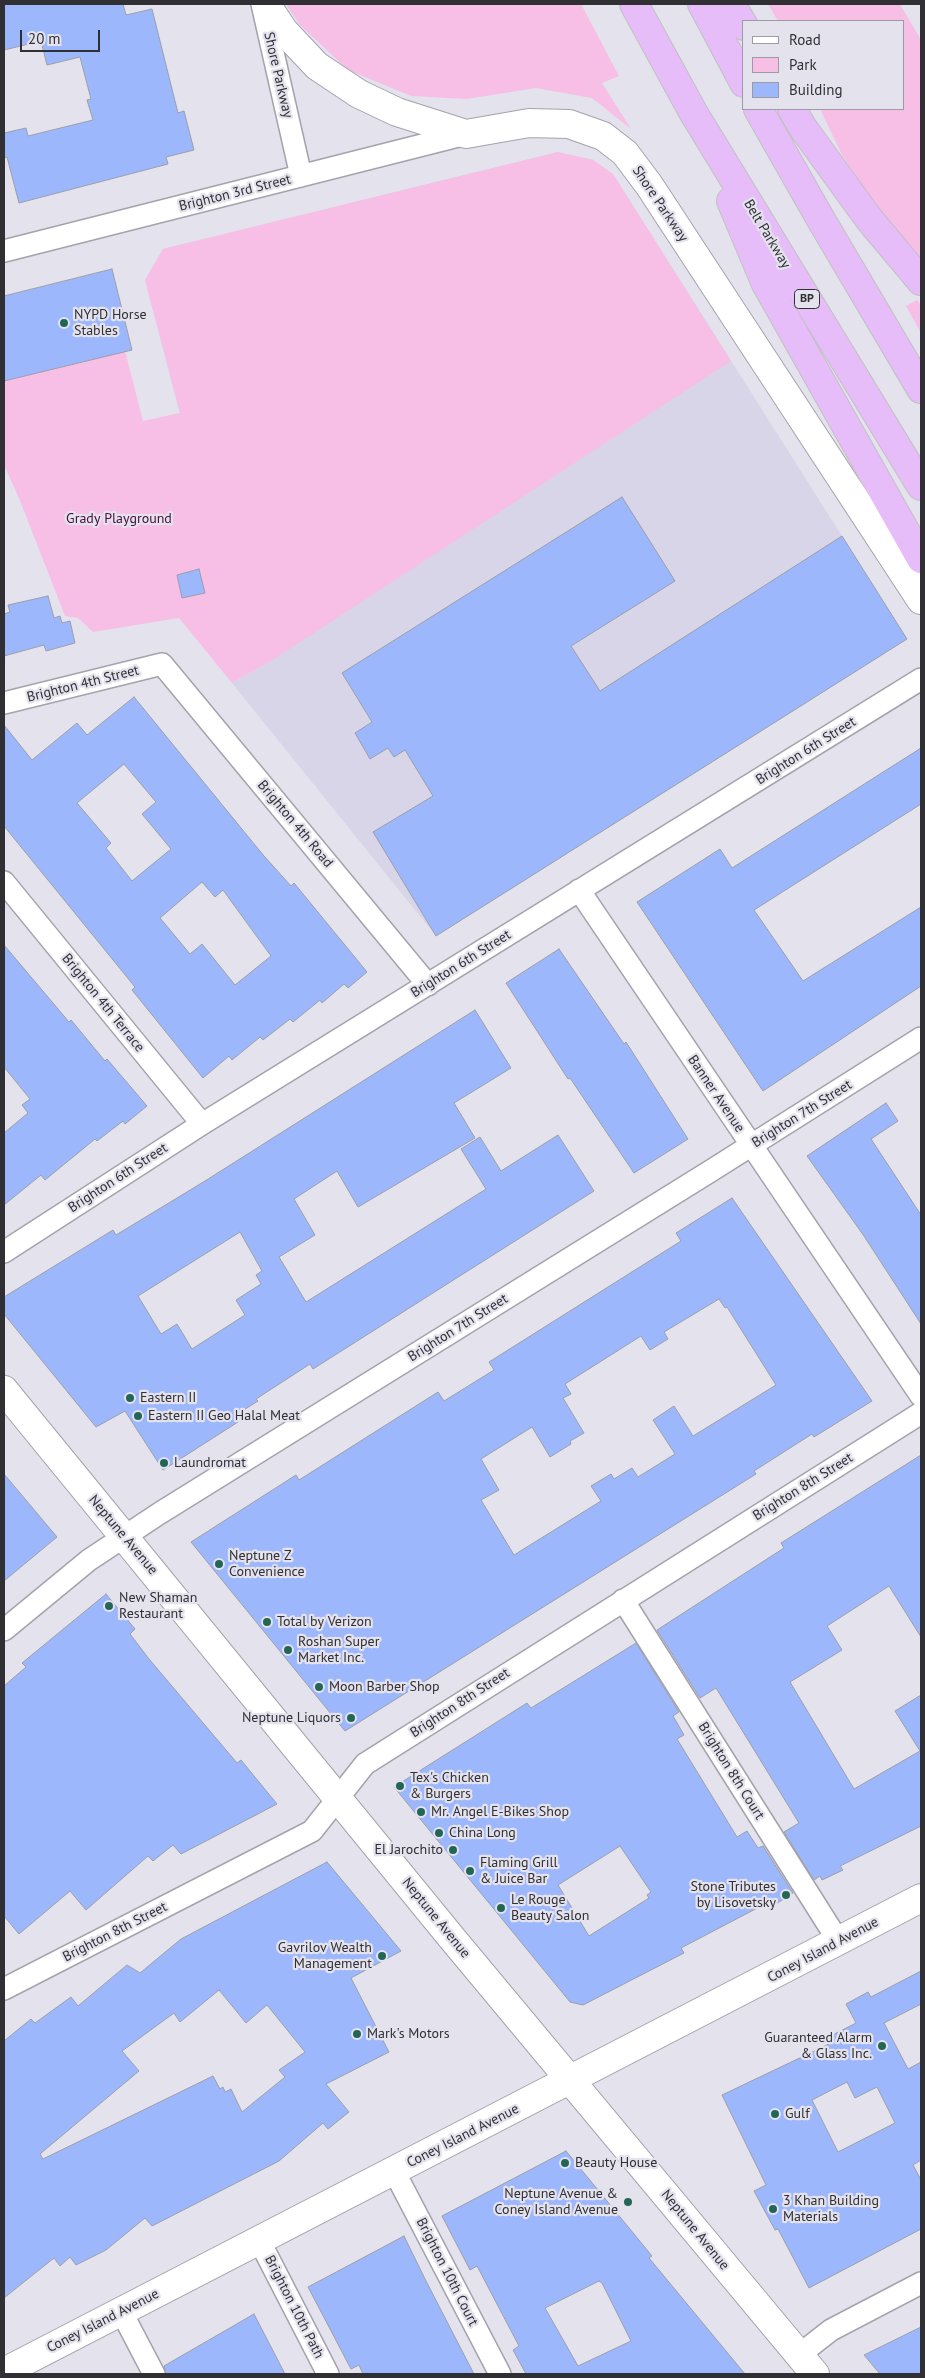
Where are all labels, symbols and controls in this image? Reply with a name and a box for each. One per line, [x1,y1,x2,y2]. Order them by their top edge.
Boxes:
scale bar [22,20,102,52]
legend [742,20,905,110]
text: 20 m [28,29,61,48]
street label: Shore Parkway [260,30,296,120]
text: Road [789,30,821,49]
text: Park [789,55,817,74]
text: Building [789,80,843,99]
street label: Shore Parkway [629,163,691,245]
street label: Brighton 3rd Street [177,171,293,215]
street label: Belt Parkway [740,197,794,271]
road number: BP [794,290,820,308]
place label: NYPD Horse Stables [74,307,147,340]
marker: NYPD Horse Stables [58,317,70,329]
park label: Grady Playground [66,511,172,527]
street label: Brighton 4th Street [25,662,141,706]
street label: Brighton 6th Street [753,713,859,789]
street label: Brighton 4th Road [254,777,336,871]
street label: Brighton 6th Street [408,926,514,1002]
street label: Brighton 4th Terrace [58,950,148,1056]
street label: Banner Avenue [684,1052,748,1136]
street label: Brighton 7th Street [749,1077,855,1151]
street label: Brighton 6th Street [65,1140,171,1216]
street label: Brighton 7th Street [405,1291,511,1365]
place label: Eastern II [140,1390,196,1406]
marker: Eastern II [124,1392,136,1404]
place label: Eastern II Geo Halal Meat [148,1408,300,1424]
marker: Eastern II Geo Halal Meat [132,1410,144,1422]
street label: Brighton 8th Street [750,1449,856,1525]
place label: Laundromat [174,1455,246,1471]
marker: Laundromat [158,1457,170,1469]
street label: Neptune Avenue [85,1492,161,1578]
place label: Neptune Z Convenience [229,1548,305,1580]
marker: Neptune Z Convenience [213,1558,225,1570]
place label: New Shaman Restaurant [119,1590,197,1622]
marker: New Shaman Restaurant [103,1600,115,1612]
place label: Total by Verizon [277,1614,372,1630]
marker: Total by Verizon [261,1616,273,1628]
place label: Roshan Super Market Inc. [298,1634,379,1666]
marker: Roshan Super Market Inc. [282,1644,294,1656]
street label: Brighton 8th Street [407,1665,513,1741]
place label: Moon Barber Shop [329,1679,440,1695]
marker: Moon Barber Shop [313,1681,325,1693]
place label: Neptune Liquors [242,1710,341,1726]
marker: Neptune Liquors [345,1712,357,1724]
street label: Brighton 8th Court [694,1719,768,1823]
place label: Tex's Chicken & Burgers [410,1770,489,1802]
marker: Tex's Chicken & Burgers [394,1780,406,1792]
place label: Mr. Angel E-Bikes Shop [431,1804,569,1820]
marker: Mr. Angel E-Bikes Shop [415,1806,427,1818]
place label: China Long [449,1825,516,1841]
marker: China Long [433,1827,445,1839]
place label: El Jarochito [375,1842,443,1858]
marker: El Jarochito [447,1844,459,1856]
place label: Flaming Grill & Juice Bar [480,1855,558,1888]
marker: Flaming Grill & Juice Bar [464,1865,476,1877]
street label: Neptune Avenue [398,1874,474,1962]
place label: Stone Tributes by Lisovetsky [690,1879,776,1911]
marker: Stone Tributes by Lisovetsky [780,1889,792,1901]
place label: Le Rouge Beauty Salon [511,1892,589,1924]
street label: Brighton 8th Street [60,1898,170,1966]
marker: Le Rouge Beauty Salon [495,1902,507,1914]
street label: Coney Island Avenue [765,1914,881,1986]
place label: Gavrilov Wealth Management [278,1940,372,1972]
marker: Gavrilov Wealth Management [376,1950,388,1962]
place label: Mark's Motors [367,2026,450,2042]
marker: Mark's Motors [351,2028,363,2040]
place label: Guaranteed Alarm & Glass Inc. [764,2030,872,2062]
marker: Guaranteed Alarm & Glass Inc. [876,2040,888,2052]
street label: Coney Island Avenue [404,2101,522,2171]
place label: Gulf [785,2106,810,2122]
marker: Gulf [769,2108,781,2120]
place label: Beauty House [575,2155,657,2171]
marker: Beauty House [559,2157,571,2169]
place label: Neptune Avenue & Coney Island Avenue [495,2186,618,2218]
street label: Neptune Avenue [657,2186,733,2274]
place label: 3 Khan Building Materials [783,2193,879,2226]
marker: Neptune Avenue & Coney Island Avenue [622,2196,634,2208]
marker: 3 Khan Building Materials [767,2203,779,2215]
street label: Brighton 10th Court [412,2215,482,2329]
street label: Brighton 10th Path [261,2253,327,2361]
street label: Coney Island Avenue [44,2286,162,2356]

